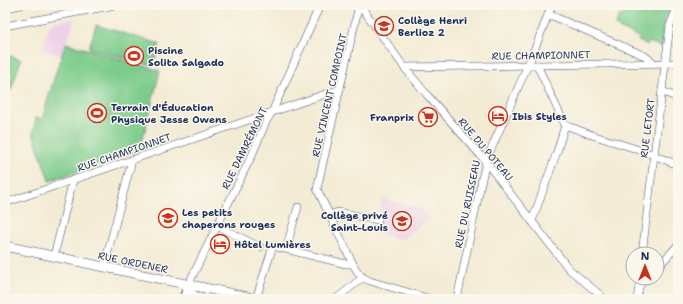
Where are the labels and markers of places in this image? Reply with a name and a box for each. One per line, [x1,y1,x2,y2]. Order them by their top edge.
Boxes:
place label: Collège Henri Berlioz 2 [398,14,467,39]
school or university icon: Collège Henri Berlioz 2 [373,15,395,37]
place label: Piscine Solita Salgado [148,44,225,69]
sports icon: Piscine Solita Salgado [123,45,145,67]
place label: Terrain d'Éducation Physique Jesse Owens [111,101,227,126]
sports icon: Terrain d'Éducation Physique Jesse Owens [86,102,108,124]
hotel icon: Ibis Styles [487,105,509,127]
supermarket icon: Franprix [417,106,439,128]
place label: Ibis Styles [512,110,567,123]
place label: Franprix [370,111,414,124]
place label: Les petits chaperons rouges [182,206,275,231]
school or university icon: Les petits chaperons rouges [157,207,179,229]
place label: Collège privé Saint-Louis [321,209,388,234]
school or university icon: Collège privé Saint-Louis [391,210,413,232]
hotel icon: Hôtel Lumières [209,233,231,255]
place label: Hôtel Lumières [234,238,311,251]

